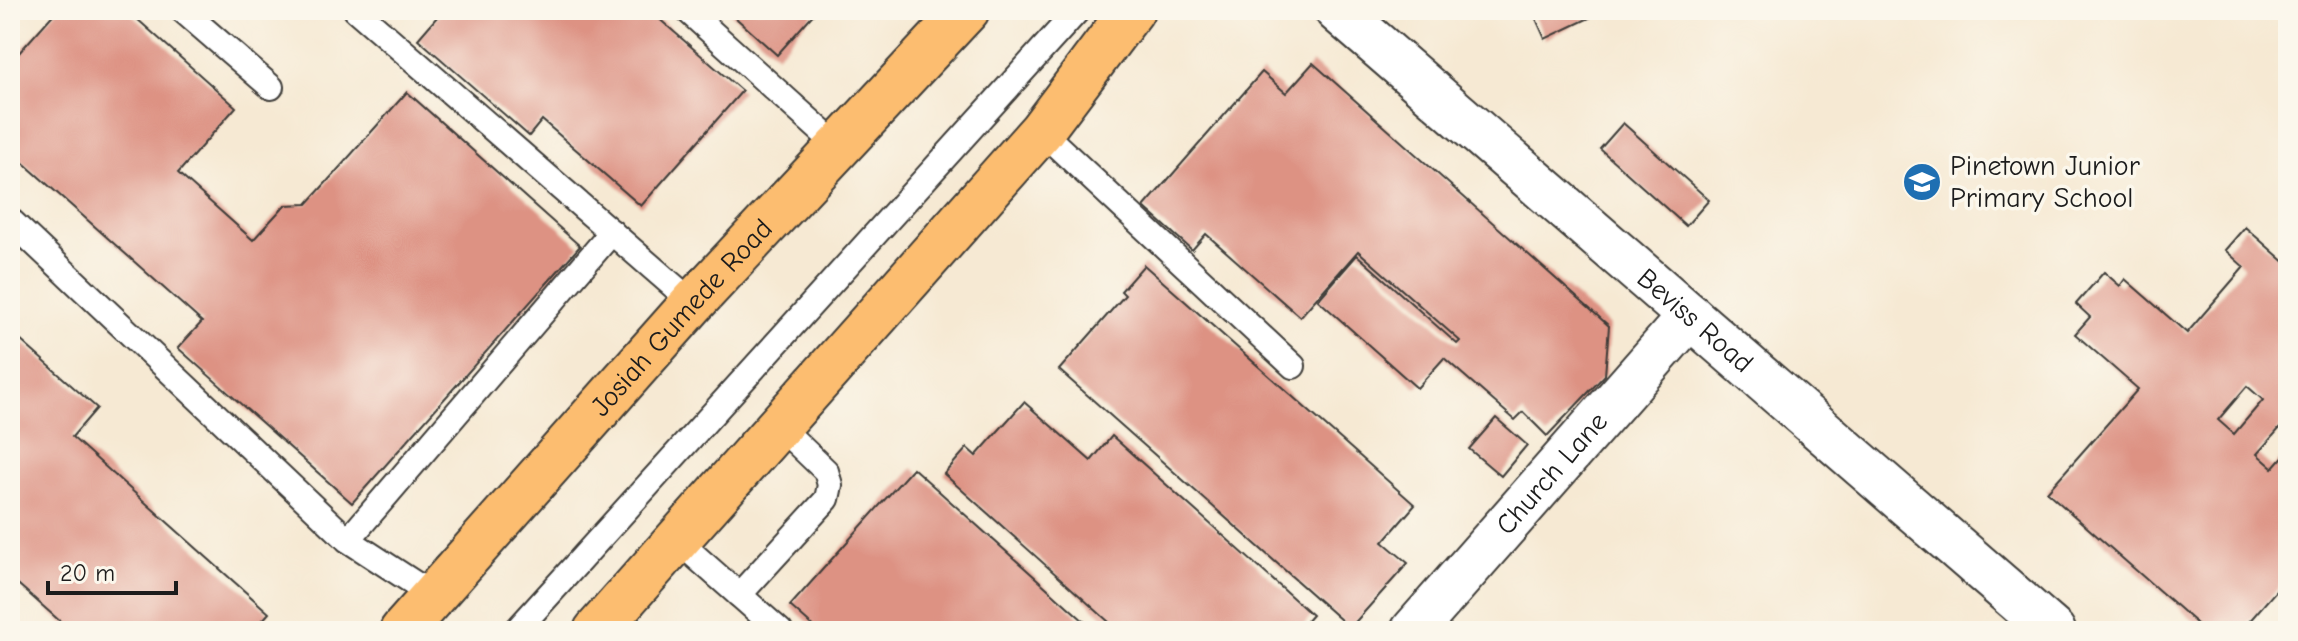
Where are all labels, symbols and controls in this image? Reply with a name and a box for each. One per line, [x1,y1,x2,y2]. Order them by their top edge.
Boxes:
place label: Pinetown Junior Primary School [1950,150,2140,214]
school or university icon: Pinetown Junior Primary School [1901,161,1943,203]
street label: Josiah Gumede Road [584,213,779,423]
street label: Beviss Road [1631,262,1759,379]
street label: Church Lane [1489,406,1614,541]
scale bar [48,545,176,595]
text: 20 m [60,559,115,587]

